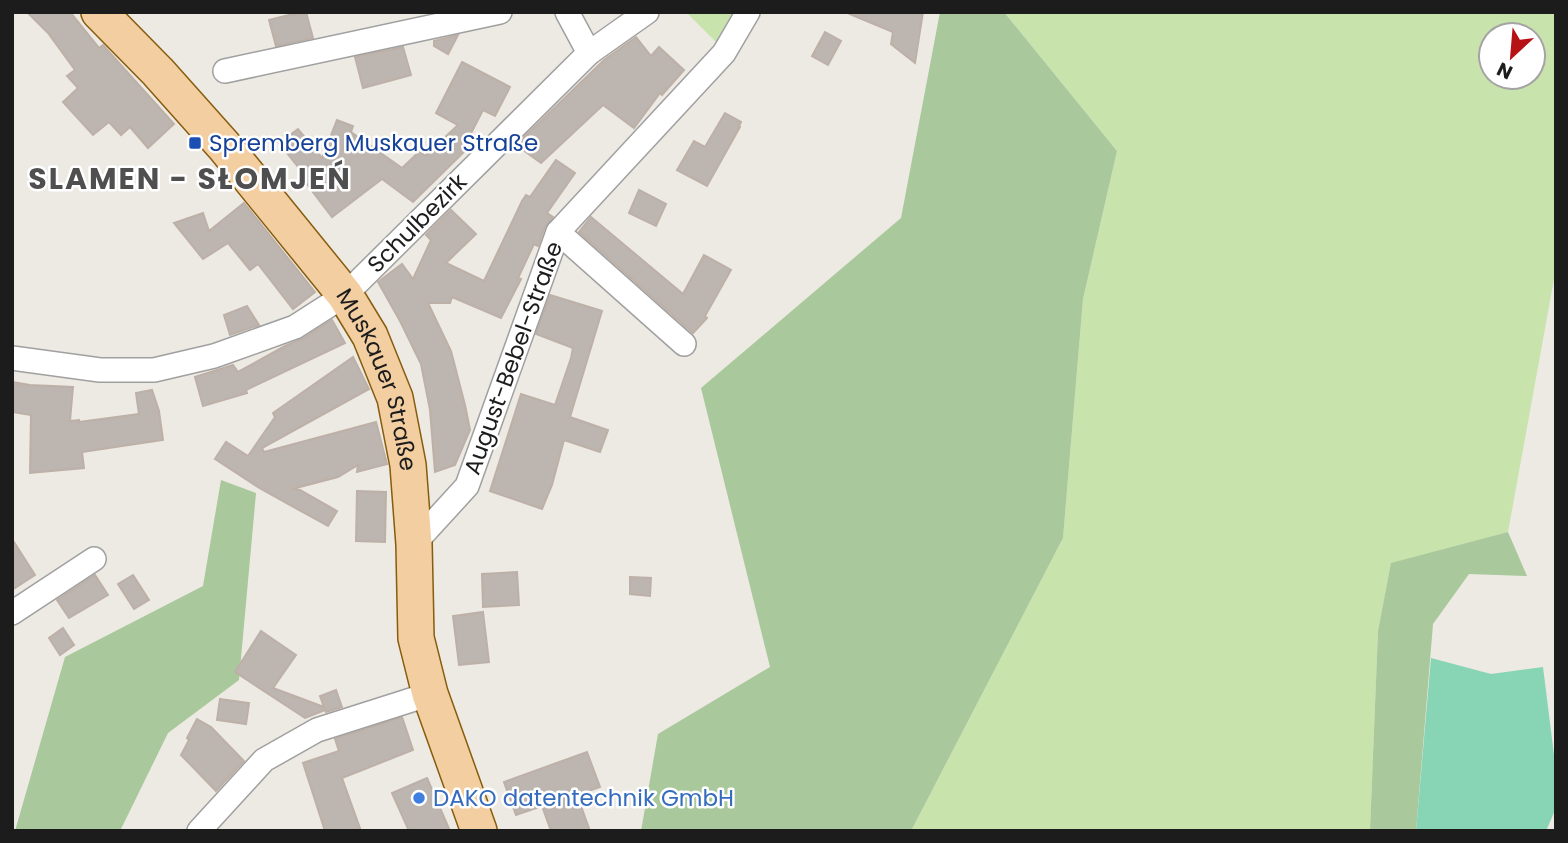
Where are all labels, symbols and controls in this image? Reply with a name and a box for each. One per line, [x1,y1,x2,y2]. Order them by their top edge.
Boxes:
north arrow [1477,21,1547,91]
text: N [1492,56,1517,86]
place label: Spremberg Muskauer Straße [209,127,538,159]
marker: Spremberg Muskauer Straße [187,135,203,151]
district label: SLAMEN - SŁOMJEŃ [28,157,352,200]
street label: Schulbezirk [360,166,474,280]
street label: August-Bebel-Straße [456,237,570,479]
street label: Muskauer Straße [329,282,425,473]
place label: DAKO datentechnik GmbH [433,782,734,814]
marker: DAKO datentechnik GmbH [411,790,427,806]

